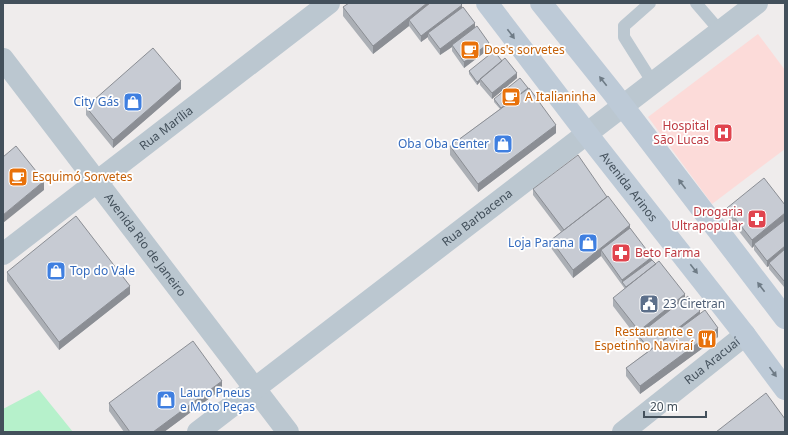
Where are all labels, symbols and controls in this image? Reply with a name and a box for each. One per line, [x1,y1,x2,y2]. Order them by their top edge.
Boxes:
one-way arrow [507,29,515,39]
cafe icon: Dos's sorvetes [459,39,481,61]
place label: Dos's sorvetes [484,41,565,58]
one-way arrow [599,76,607,86]
cafe icon: A Italianinha [500,86,522,108]
place label: A Italianinha [525,88,596,105]
shop icon: City Gás [122,91,144,113]
place label: City Gás [74,93,119,110]
street label: Rua Marília [136,102,196,154]
place label: Hospital São Lucas [653,117,709,148]
hospital icon: Hospital São Lucas [712,122,734,144]
shop icon: Oba Oba Center [492,133,514,155]
place label: Oba Oba Center [398,135,489,152]
street label: Avenida Arinos [596,148,662,225]
cafe icon: Esquimó Sorvetes [7,166,29,188]
place label: Esquimó Sorvetes [32,168,133,185]
one-way arrow [679,179,687,189]
street label: Rua Barbacena [438,185,516,250]
street label: Avenida Rio de Janeiro [100,189,190,300]
place label: Drogaria Ultrapopular [671,203,743,234]
pharmacy icon: Drogaria Ultrapopular [746,208,768,230]
shop icon: Loja Parana [577,232,599,254]
place label: Loja Parana [508,234,574,251]
pharmacy icon: Beto Farma [610,242,632,264]
place label: Beto Farma [635,244,700,261]
shop icon: Top do Vale [45,260,67,282]
place label: Top do Vale [70,262,135,279]
one-way arrow [689,264,698,275]
one-way arrow [757,282,766,293]
public building icon: 23 Ciretran [638,293,660,315]
place label: 23 Ciretran [663,295,725,312]
place label: Restaurante e Espetinho Naviraí [594,323,694,354]
restaurant icon: Restaurante e Espetinho Naviraí [696,328,718,350]
street label: Rua Aracuaí [680,333,744,388]
one-way arrow [769,367,777,378]
place label: Lauro Pneus e Moto Peças [180,384,255,415]
shop icon: Lauro Pneus e Moto Peças [155,389,177,411]
scale bar [644,393,706,419]
text: 20 m [650,398,678,415]

